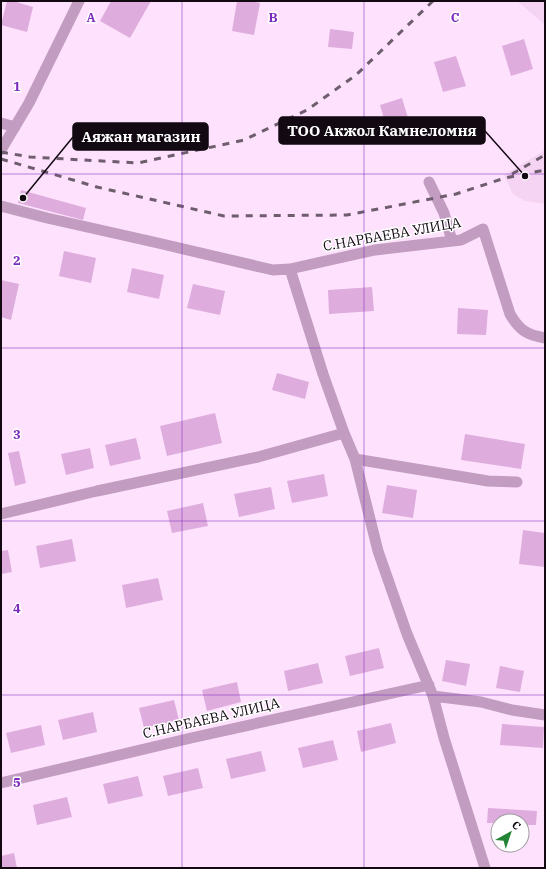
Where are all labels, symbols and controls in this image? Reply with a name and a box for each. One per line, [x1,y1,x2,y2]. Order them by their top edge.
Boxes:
text: A [86,9,96,26]
text: B [268,9,278,26]
text: C [451,9,460,26]
text: 1 [13,78,21,95]
callout: ТОО Акжол Камнеломня [279,117,485,144]
text: ТОО Акжол Камнеломня [287,121,477,140]
callout: Аяжан магазин [73,123,208,150]
text: Аяжан магазин [81,127,201,146]
street label: С.НАРБАЕВА УЛИЦА [322,213,463,255]
text: 2 [13,252,21,269]
text: 3 [13,426,21,443]
text: 4 [13,600,21,617]
street label: С.НАРБАЕВА УЛИЦА [141,693,282,743]
text: 5 [13,774,21,791]
north arrow [490,813,530,853]
text: С [509,818,524,833]

